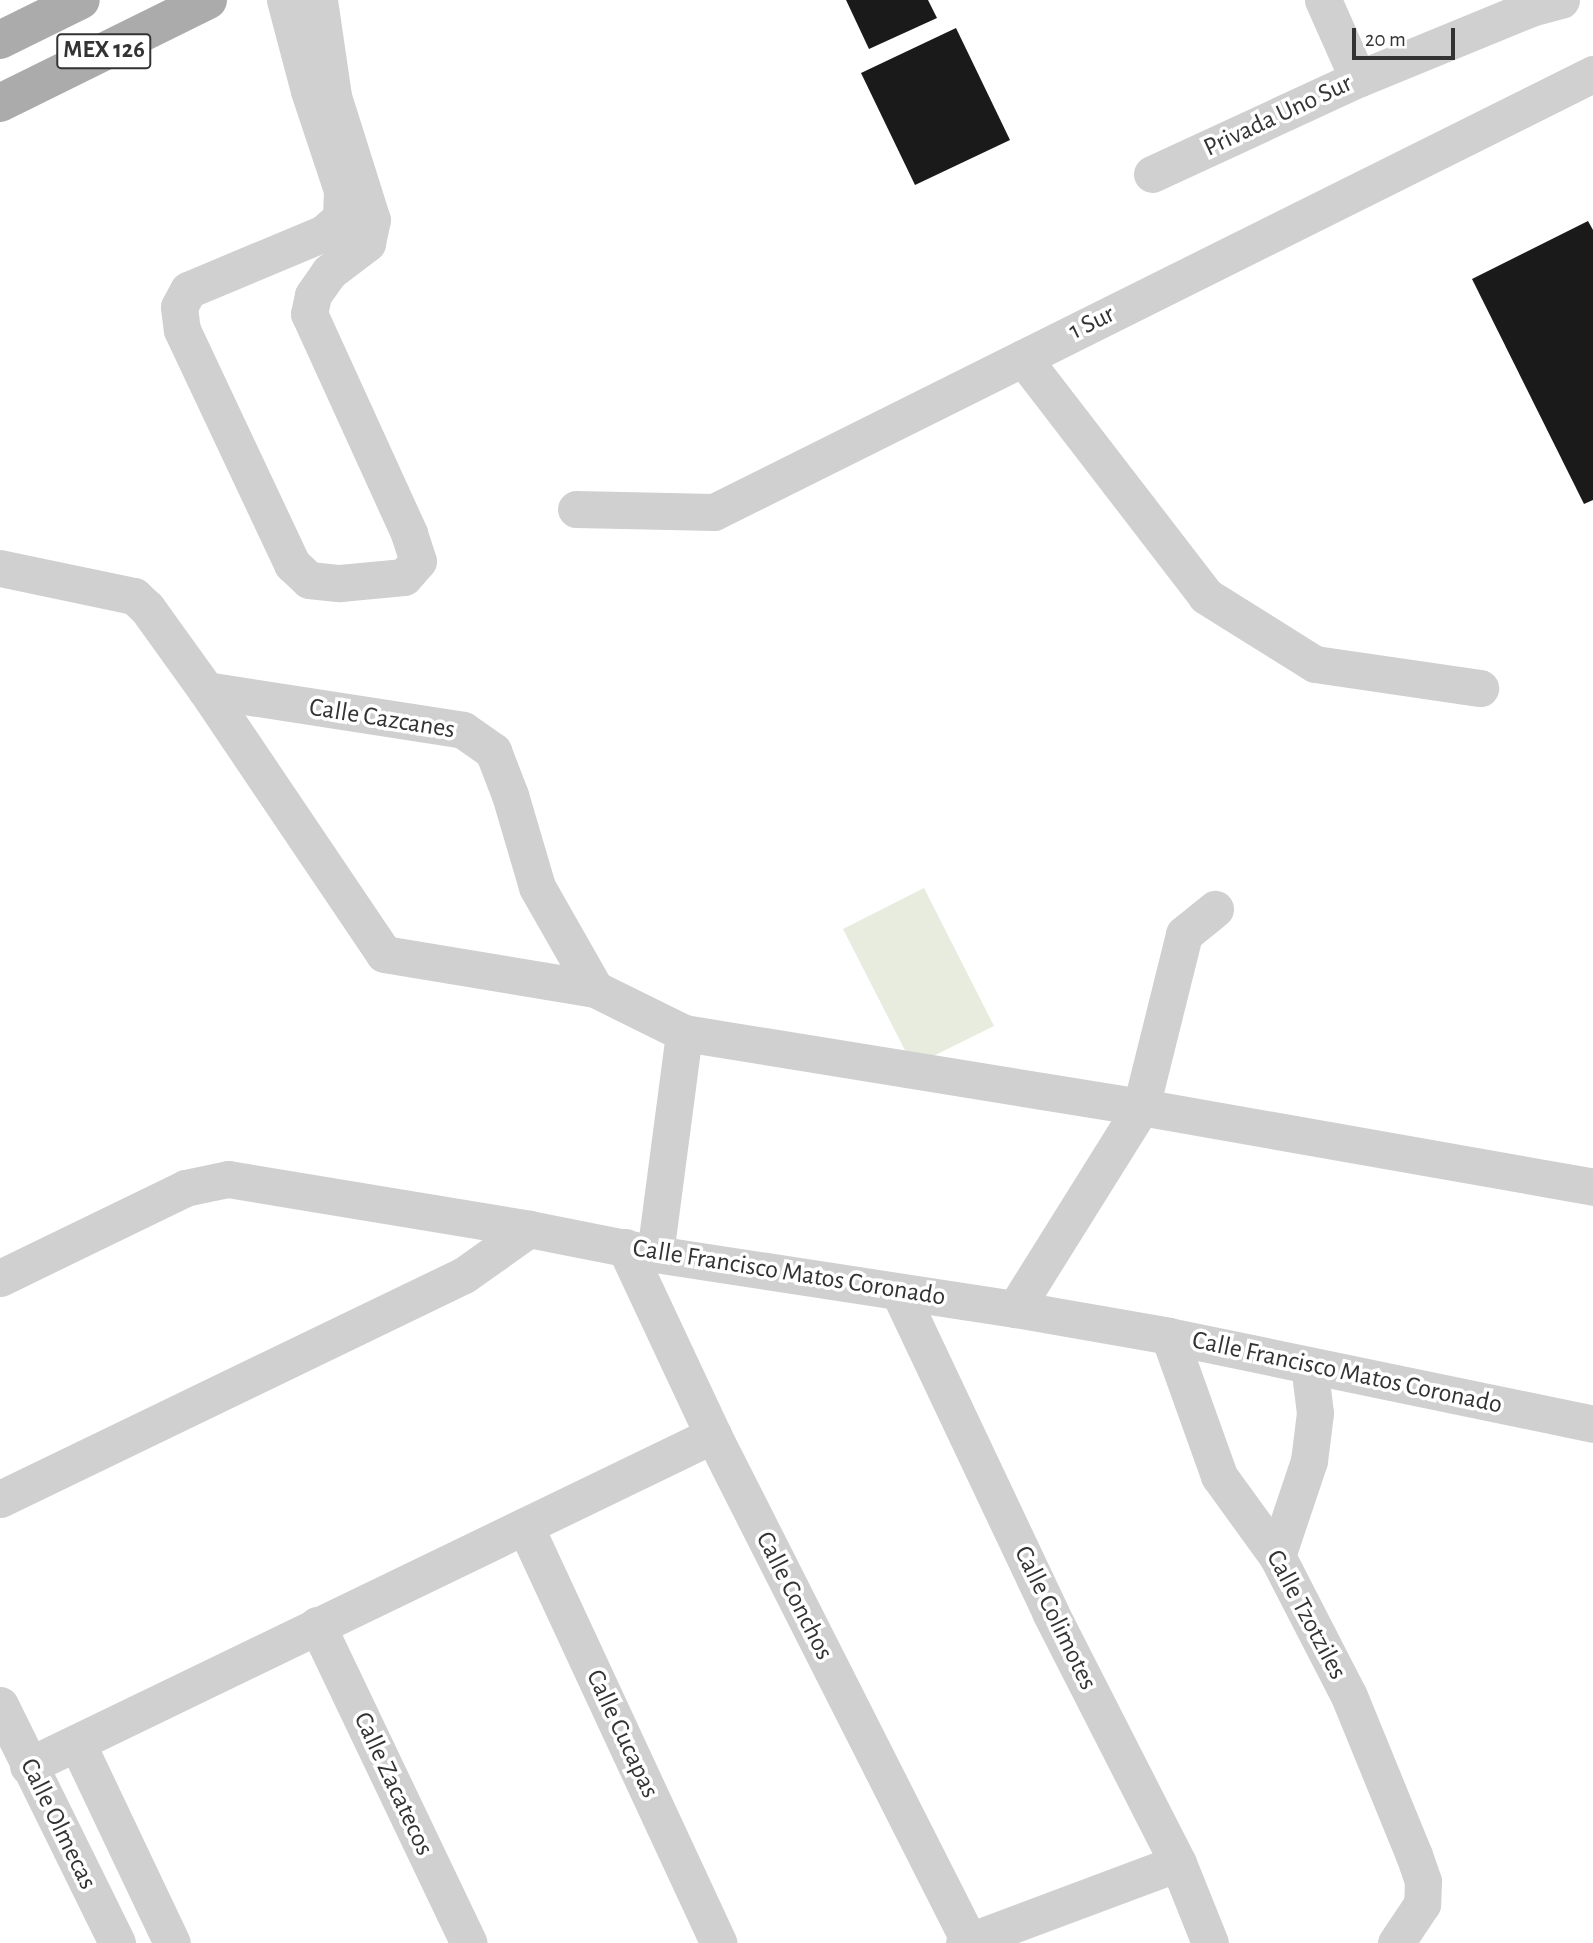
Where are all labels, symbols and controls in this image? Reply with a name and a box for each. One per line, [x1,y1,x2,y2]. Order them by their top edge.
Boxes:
scale bar [1355,14,1458,58]
text: 20 m [1365,29,1406,50]
road number: MEX 126 [55,31,153,72]
street label: Privada Uno Sur [1199,68,1357,164]
street label: 1 Sur [1064,299,1120,347]
street label: Calle Cazcanes [307,692,457,746]
street label: Calle Francisco Matos Coronado [630,1233,948,1313]
street label: Calle Francisco Matos Coronado [1189,1325,1505,1421]
street label: Calle Conchos [748,1527,840,1665]
street label: Calle Colimotes [1007,1541,1103,1695]
street label: Calle Tzotziles [1259,1545,1353,1685]
street label: Calle Cucapas [579,1665,665,1803]
street label: Calle Zacatecos [346,1707,440,1861]
street label: Calle Olmecas [13,1753,103,1895]

